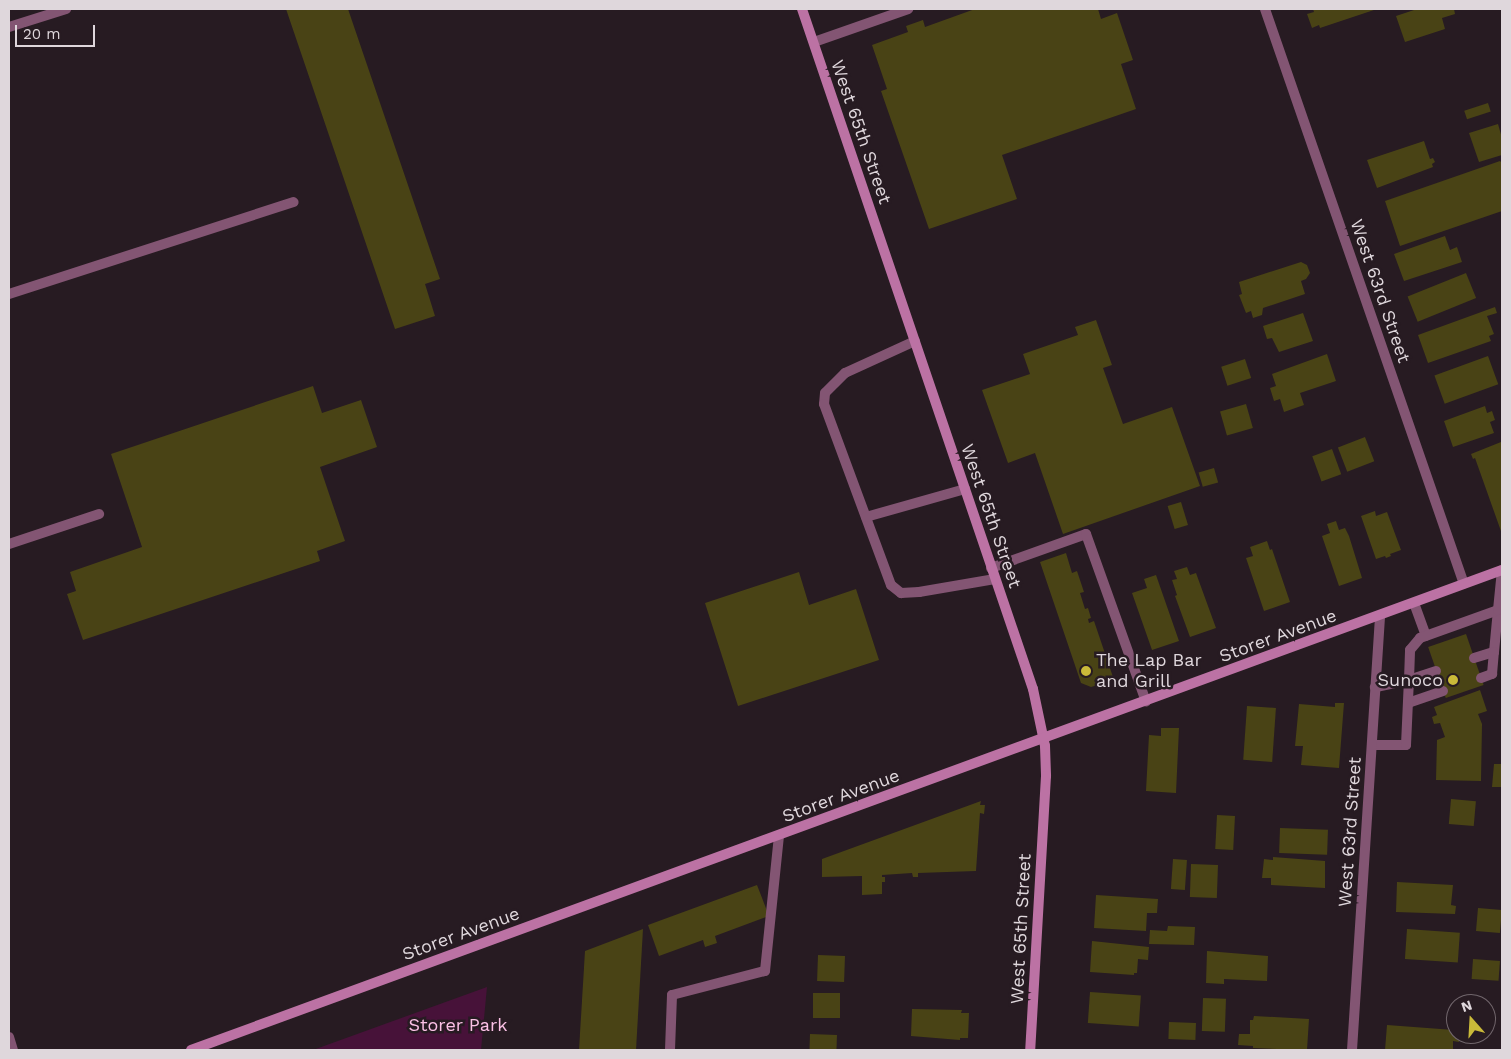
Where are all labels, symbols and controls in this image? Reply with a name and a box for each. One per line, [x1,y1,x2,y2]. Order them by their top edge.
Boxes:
scale bar [18,15,98,47]
text: 20 m [23,25,61,43]
street label: West 65th Street [826,57,896,207]
street label: West 63rd Street [1345,216,1415,366]
street label: West 65th Street [956,441,1026,591]
street label: Storer Avenue [1216,605,1340,667]
place label: The Lap Bar and Grill [1096,650,1202,692]
marker: The Lap Bar and Grill [1080,665,1092,677]
place label: Sunoco [1378,669,1443,691]
marker: Sunoco [1447,674,1459,686]
street label: West 63rd Street [1334,756,1366,908]
street label: Storer Avenue [779,765,903,827]
street label: West 65th Street [1006,853,1036,1005]
street label: Storer Avenue [399,903,523,965]
north arrow [1446,994,1496,1044]
text: N [1459,997,1474,1015]
park label: Storer Park [408,1014,508,1036]

